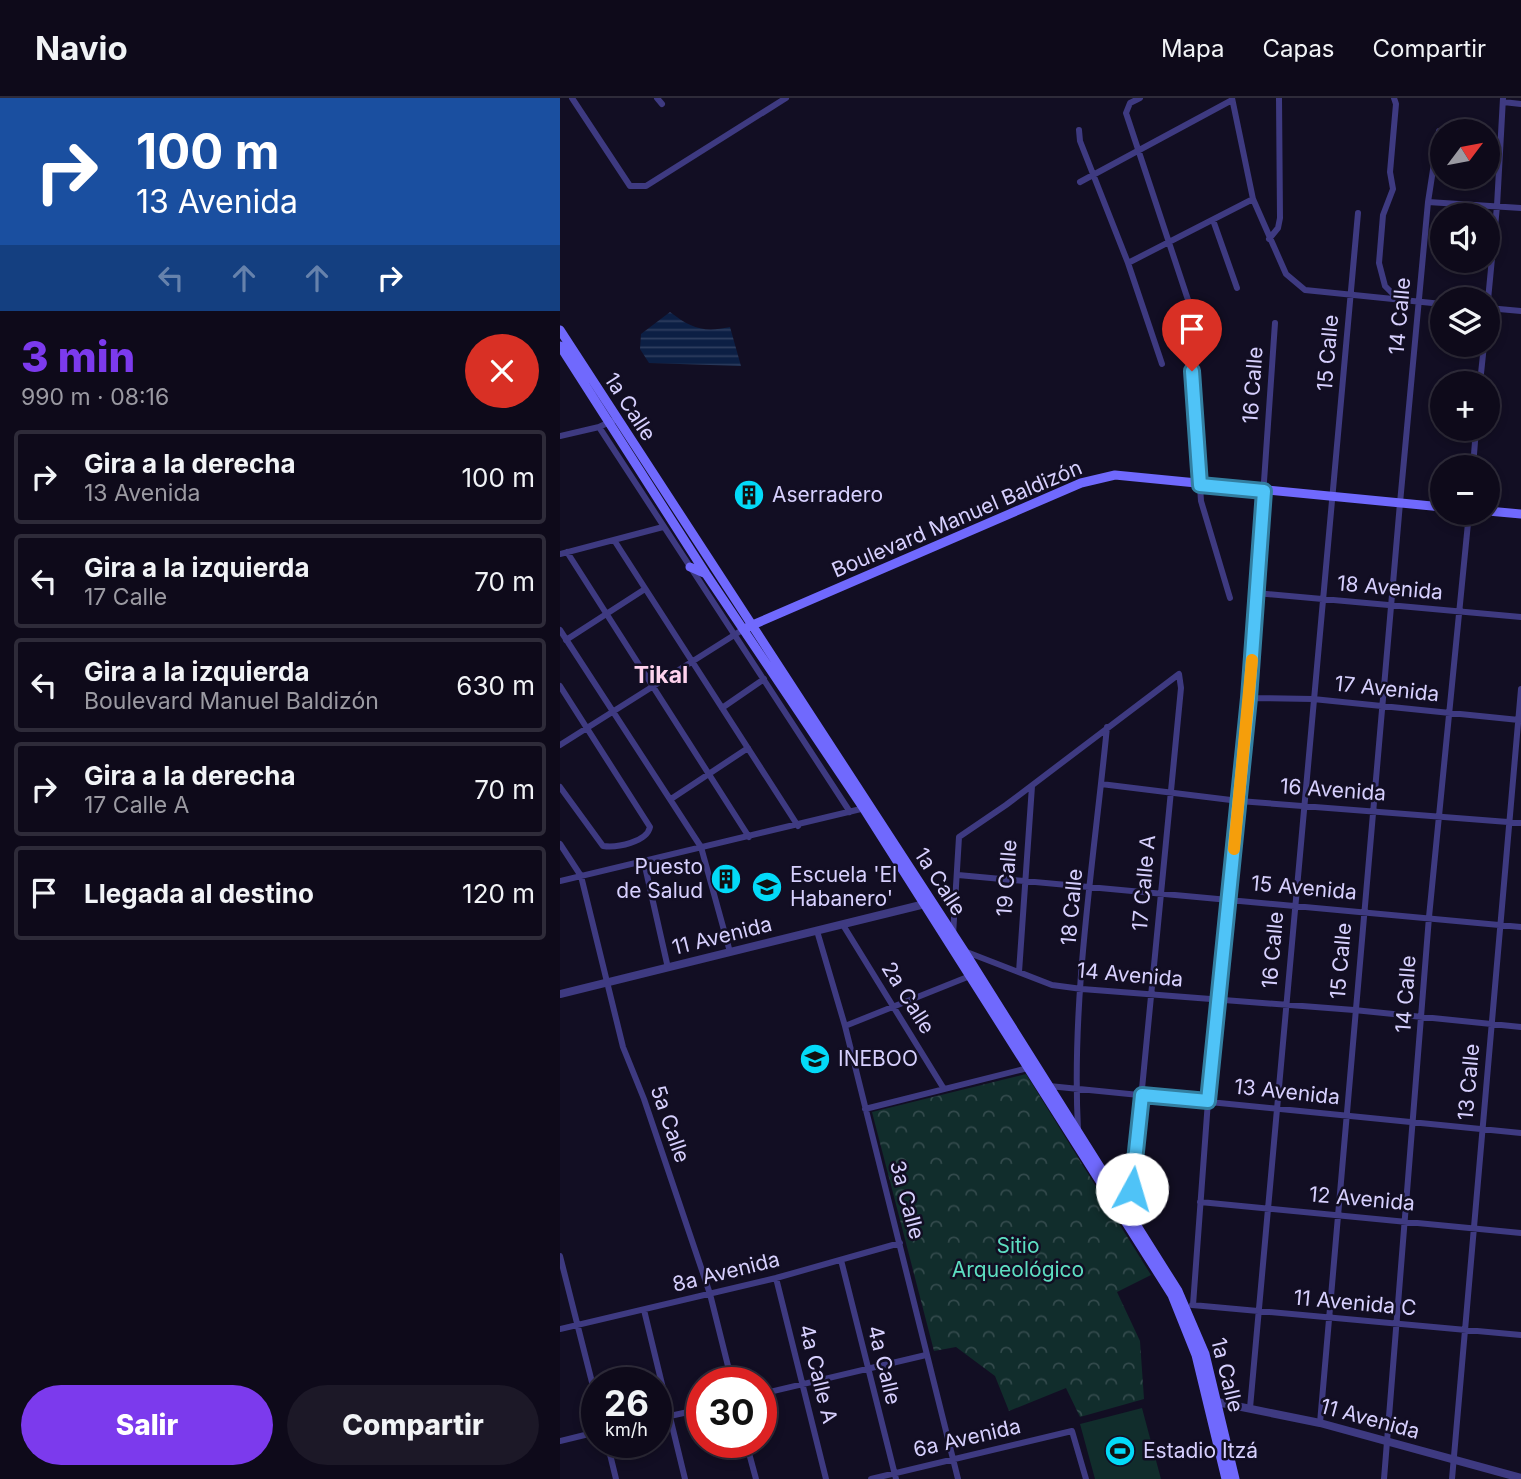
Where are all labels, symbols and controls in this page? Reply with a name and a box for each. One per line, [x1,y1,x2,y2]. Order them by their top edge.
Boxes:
text: Navio [35,28,128,68]
text: Mapa [1161,34,1224,63]
text: Capas [1262,34,1335,63]
text: Compartir [1373,34,1486,63]
north arrow [1430,119,1500,189]
map controls [1430,119,1500,525]
text: 100 m [136,122,280,181]
icon: right [21,126,112,217]
text: 13 Avenida [136,182,298,221]
button: sound [1430,203,1500,273]
icon: left [152,259,190,297]
icon: ahead [225,259,263,297]
icon: ahead [298,259,336,297]
icon: right [371,259,409,297]
street label: 14 Calle [1384,276,1415,356]
button: layers [1430,287,1500,357]
pin [1162,299,1222,371]
icon: arrive [1173,310,1211,348]
street label: 15 Calle [1312,314,1343,392]
text: 3 min [21,331,135,382]
button: close [465,334,539,408]
street label: 16 Calle [1237,346,1268,424]
street label: 1a Calle [599,368,662,445]
button: + [1430,371,1500,441]
text: 990 m · 08:16 [21,383,169,411]
text: Gira a la derecha [84,448,296,479]
street label: Boulevard Manuel Baldizón [828,454,1086,583]
button: − [1430,455,1500,525]
icon: right [25,458,63,496]
text: 100 m [462,462,535,493]
building icon: Aserradero [732,478,766,512]
text: 13 Avenida [84,479,200,507]
place label: Aserradero [772,482,883,507]
text: Gira a la izquierda [84,552,310,583]
icon: left [25,562,63,600]
text: 70 m [474,566,535,597]
street label: 18 Avenida [1336,570,1444,605]
text: 17 Calle [84,583,167,611]
text: Gira a la izquierda [84,656,310,687]
district label: Tikal [634,661,688,689]
icon: left [25,666,63,704]
text: 630 m [456,670,535,701]
street label: 17 Avenida [1333,671,1441,706]
text: Boulevard Manuel Baldizón [84,687,379,715]
text: Gira a la derecha [84,760,296,791]
icon: right [25,770,63,808]
street label: 16 Avenida [1279,773,1387,806]
text: 70 m [474,774,535,805]
text: 17 Calle A [84,791,189,819]
street label: 17 Calle A [1127,834,1160,932]
street label: 19 Calle [991,839,1022,917]
street label: 1a Calle [909,843,972,920]
place label: Puesto de Salud [616,854,703,903]
building icon: Puesto de Salud [709,862,743,896]
place label: Escuela 'El Habanero' [790,862,897,911]
street label: 18 Calle [1056,868,1087,946]
school or university icon: Escuela 'El Habanero' [750,870,784,904]
street label: 15 Avenida [1250,870,1358,905]
icon: arrive [25,874,63,912]
text: Llegada al destino [84,878,314,909]
text: 120 m [462,878,535,909]
street label: 16 Calle [1257,910,1288,989]
street label: 11 Avenida [669,911,774,960]
street label: 15 Calle [1325,922,1356,1000]
street label: 14 Calle [1390,954,1421,1034]
street label: 2a Calle [877,957,940,1038]
street label: 14 Avenida [1076,957,1184,992]
school or university icon: INEBOO [798,1042,832,1076]
street label: 13 Calle [1453,1043,1484,1121]
place label: INEBOO [838,1046,918,1071]
street label: 13 Avenida [1233,1074,1341,1109]
street label: 5a Calle [646,1082,695,1166]
position arrow [1095,1152,1169,1226]
street label: 3a Calle [885,1158,930,1242]
street label: 12 Avenida [1308,1181,1416,1216]
park label: Sitio Arqueológico [952,1233,1084,1282]
street label: 8a Avenida [670,1246,782,1297]
street label: 11 Avenida C [1293,1285,1417,1320]
street label: 4a Calle A [794,1322,843,1426]
street label: 4a Calle [863,1323,906,1407]
street label: 1a Calle [1206,1335,1249,1415]
speed limit sign: 30 [686,1367,777,1458]
text: 26 [604,1382,649,1424]
button: Salir [21,1385,273,1465]
button: Compartir [287,1385,539,1465]
street label: 11 Avenida [1318,1393,1423,1444]
street label: 6a Avenida [911,1413,1023,1462]
text: km/h [605,1419,648,1440]
sports icon: Estadio Itzá [1103,1434,1137,1468]
place label: Estadio Itzá [1143,1438,1258,1463]

